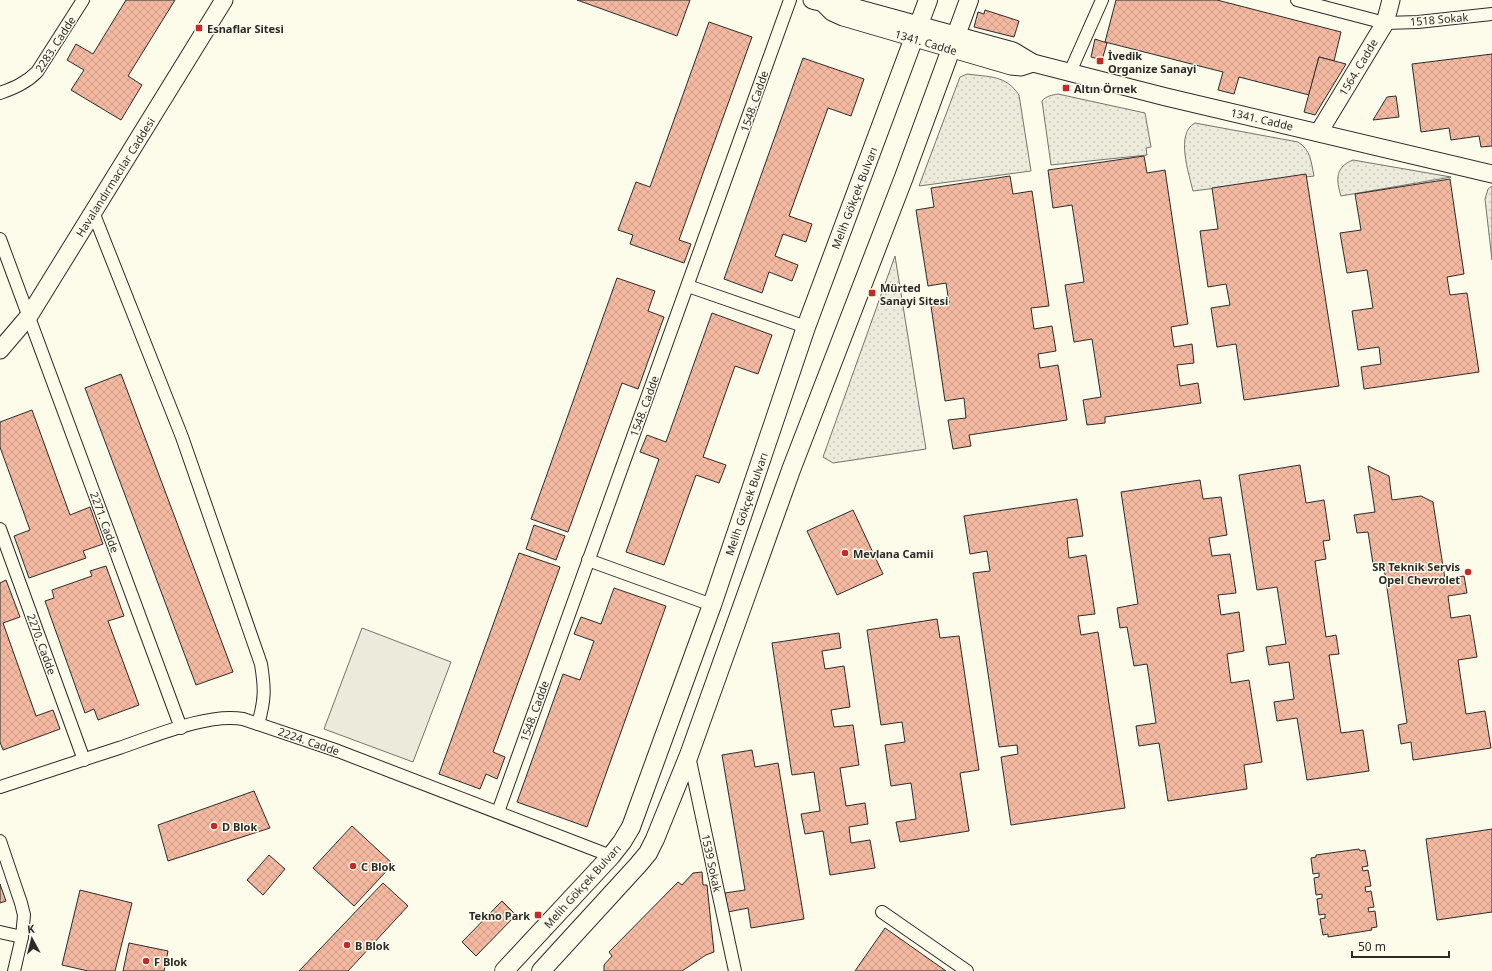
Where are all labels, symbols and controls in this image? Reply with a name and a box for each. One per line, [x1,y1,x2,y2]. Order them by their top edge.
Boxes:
street label: 1518 Sokak [1409,9,1469,29]
street label: 2283. Cadde [31,13,79,75]
place label: Esnaflar Sitesi [207,21,284,36]
marker: Esnaflar Sitesi [194,23,204,33]
street label: 1341. Cadde [893,26,959,58]
street label: 1564. Cadde [1335,36,1381,98]
place label: İvedik Organize Sanayi [1108,48,1196,76]
marker: İvedik Organize Sanayi [1095,56,1105,66]
street label: 1548. Cadde [737,68,771,134]
place label: Altın Örnek [1074,81,1137,96]
marker: Altın Örnek [1061,83,1071,93]
street label: 1341. Cadde [1229,105,1295,133]
street label: Havalandırmacılar Caddesi [72,115,158,239]
street label: Melih Gökçek Bulvarı [828,145,880,251]
place label: Mürted Sanayi Sitesi [880,280,948,308]
marker: Mürted Sanayi Sitesi [867,288,877,298]
street label: 1548. Cadde [626,373,662,439]
street label: Melih Gökçek Bulvarı [721,450,771,558]
street label: 2271. Cadde [87,489,123,555]
place label: Mevlana Camii [853,546,933,561]
marker: Mevlana Camii [840,548,850,558]
place label: SR Teknik Servis Opel Chevrolet [1372,559,1460,587]
marker: SR Teknik Servis Opel Chevrolet [1463,567,1473,577]
street label: 2270. Cadde [24,611,60,677]
street label: 1548. Cadde [516,678,552,744]
street label: 2224. Cadde [276,724,342,758]
place label: D Blok [222,819,257,834]
marker: D Blok [209,821,219,831]
street label: 1539 Sokak [699,833,725,893]
street label: Melih Gökçek Bulvarı [540,841,624,931]
place label: C Blok [361,859,395,874]
marker: C Blok [348,861,358,871]
place label: Tekno Park [469,908,530,923]
marker: Tekno Park [533,910,543,920]
north arrow [12,919,52,959]
text: K [26,921,36,936]
scale bar [1352,933,1449,959]
place label: B Blok [355,938,390,953]
text: 50 m [1358,938,1386,955]
marker: B Blok [342,940,352,950]
place label: F Blok [154,954,187,969]
marker: F Blok [141,956,151,966]

